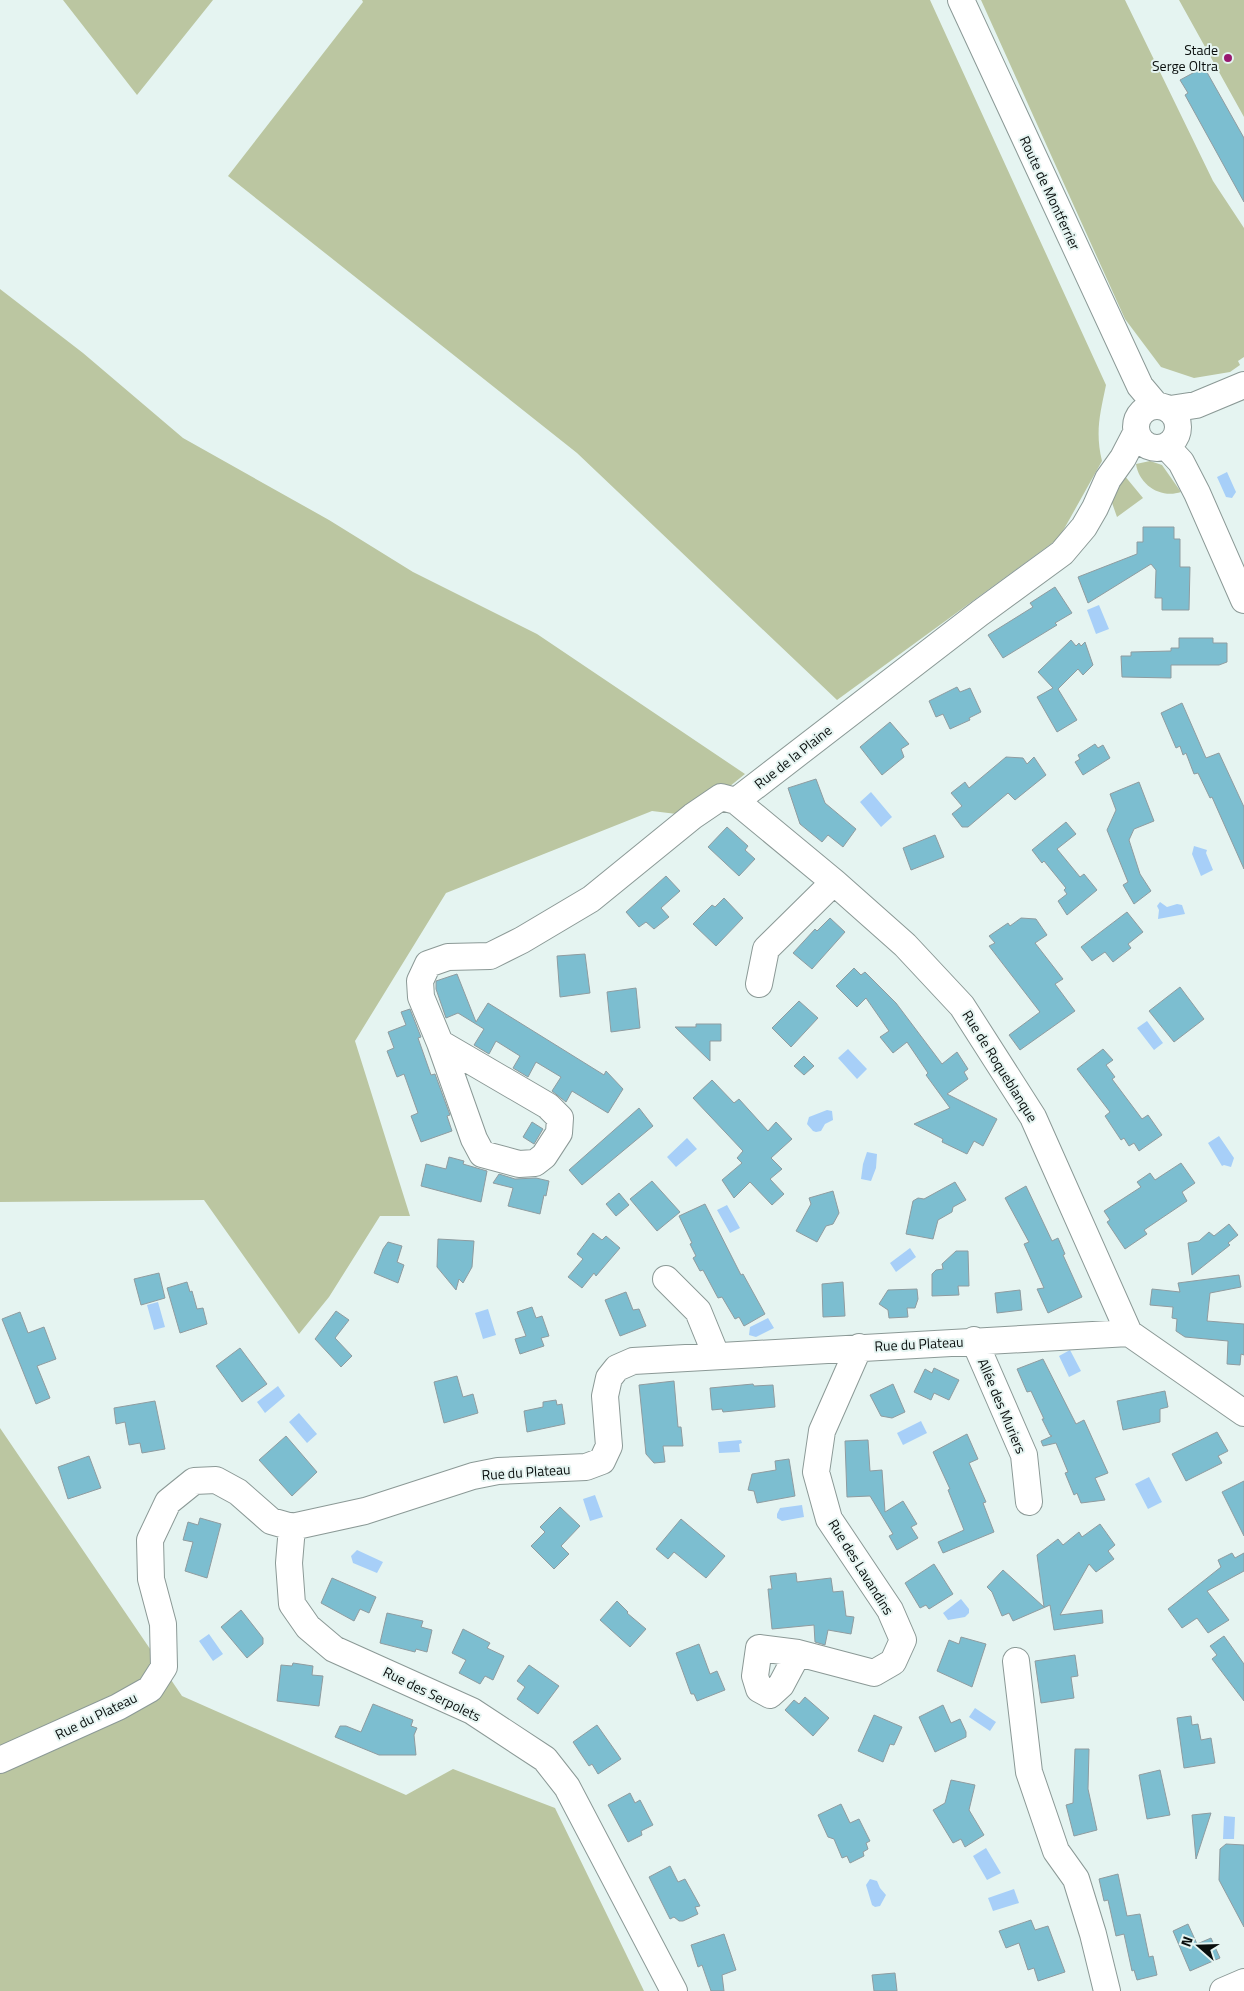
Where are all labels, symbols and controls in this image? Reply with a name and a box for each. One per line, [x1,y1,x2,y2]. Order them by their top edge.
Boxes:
place label: Stade Serge Oltra [1152,39,1218,76]
marker: Stade Serge Oltra [1222,52,1234,64]
street label: Route de Montferrier [1015,132,1086,253]
street label: Rue de la Plaine [749,720,836,794]
street label: Rue de Roqueblanque [957,1006,1043,1126]
street label: Rue du Plateau [874,1331,964,1356]
street label: Allée des Muriers [973,1355,1032,1457]
street label: Rue du Plateau [481,1458,571,1485]
street label: Rue des Lavandins [823,1515,899,1619]
street label: Rue des Serpolets [380,1661,485,1726]
street label: Rue du Plateau [51,1687,140,1745]
north arrow [1174,1921,1224,1971]
text: N [1175,1933,1198,1950]

